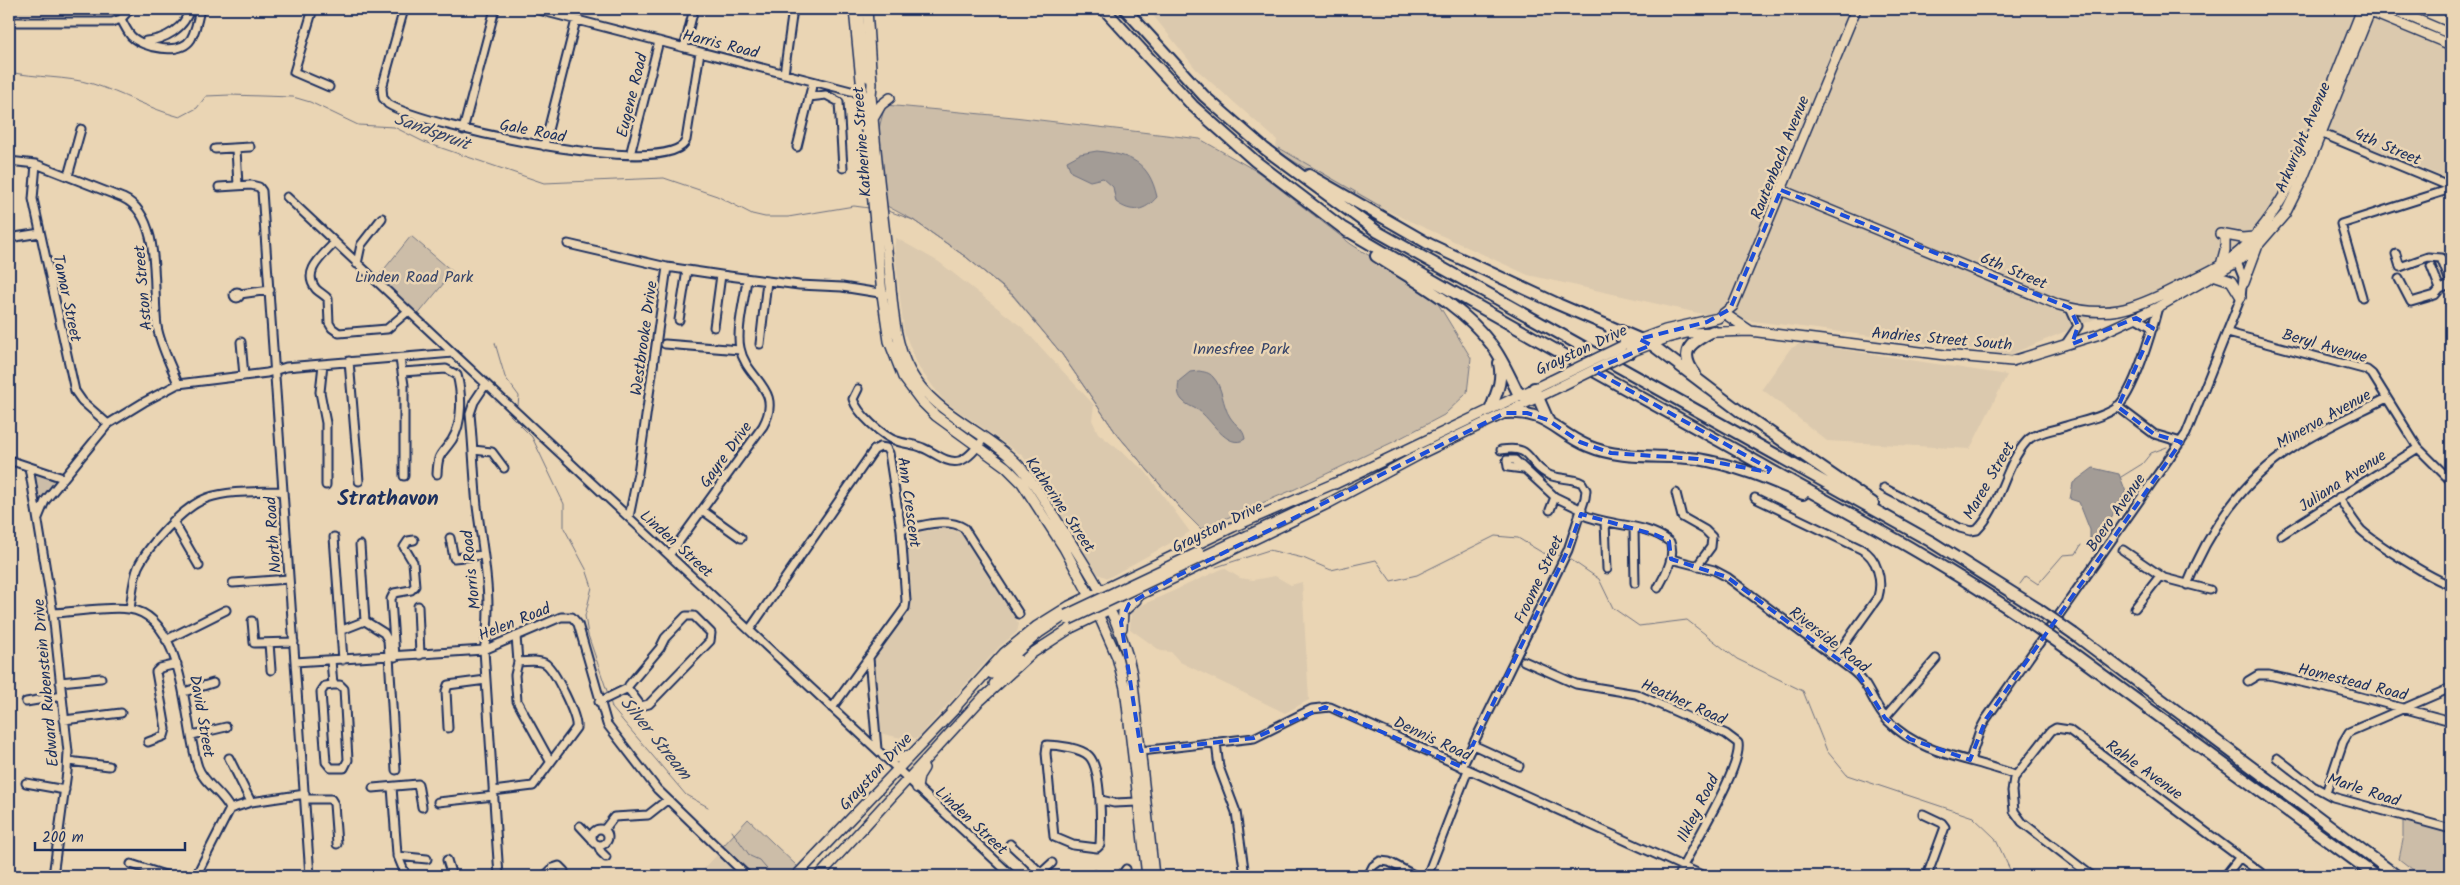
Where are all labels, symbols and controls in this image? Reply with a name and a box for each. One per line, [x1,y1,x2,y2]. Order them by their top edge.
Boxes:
street label: Harris Road [680,23,762,66]
street label: Eugene Road [610,50,655,140]
street label: Arkwright Avenue [2269,78,2338,197]
street label: Katherine Street [846,85,879,198]
street label: Rautenbach Avenue [1744,92,1817,223]
water label: Sandspruit [390,105,476,161]
street label: Gale Road [497,113,569,150]
street label: 4th Street [2350,122,2426,173]
street label: Aston Street [127,243,160,332]
street label: 6th Street [1976,246,2052,297]
street label: Tamar Street [45,252,88,345]
park label: Linden Road Park [355,265,474,290]
street label: Westbrooke Drive [624,279,665,397]
street label: Grayston Drive [1532,318,1632,383]
street label: Andries Street South [1871,321,2013,358]
street label: Beryl Avenue [2279,322,2370,371]
park label: Innesfree Park [1192,337,1290,362]
street label: Minerva Avenue [2272,383,2376,456]
street label: Gayre Drive [693,416,759,493]
street label: Maree Street [1957,436,2022,525]
street label: Juliana Avenue [2294,444,2392,519]
street label: Katherine Street [1018,452,1102,558]
street label: Ann Crescent [890,455,927,550]
street label: Boero Avenue [2080,469,2152,557]
district label: Strathavon [337,483,439,516]
street label: Grayston Drive [1168,494,1267,560]
street label: North Road [258,495,289,574]
street label: Linden Street [634,504,719,585]
street label: Morris Road [455,528,488,611]
street label: Froome Street [1508,531,1571,628]
street label: Helen Road [475,596,555,648]
street label: Edward Rubenstein Drive [27,598,66,768]
street label: Riverside Road [1783,601,1876,680]
street label: Homestead Road [2295,657,2411,708]
street label: Heather Road [1637,672,1731,733]
street label: David Street [182,673,221,760]
water label: Silver Stream [612,691,699,788]
street label: Dennis Road [1389,710,1476,769]
street label: Grayston Drive [833,727,919,817]
street label: Rahle Avenue [2100,734,2188,807]
street label: Marle Road [2324,767,2404,814]
street label: Ilkley Road [1671,769,1727,847]
street label: Linden Street [929,781,1014,862]
scale bar [35,820,185,852]
text: 200 m [42,826,84,850]

